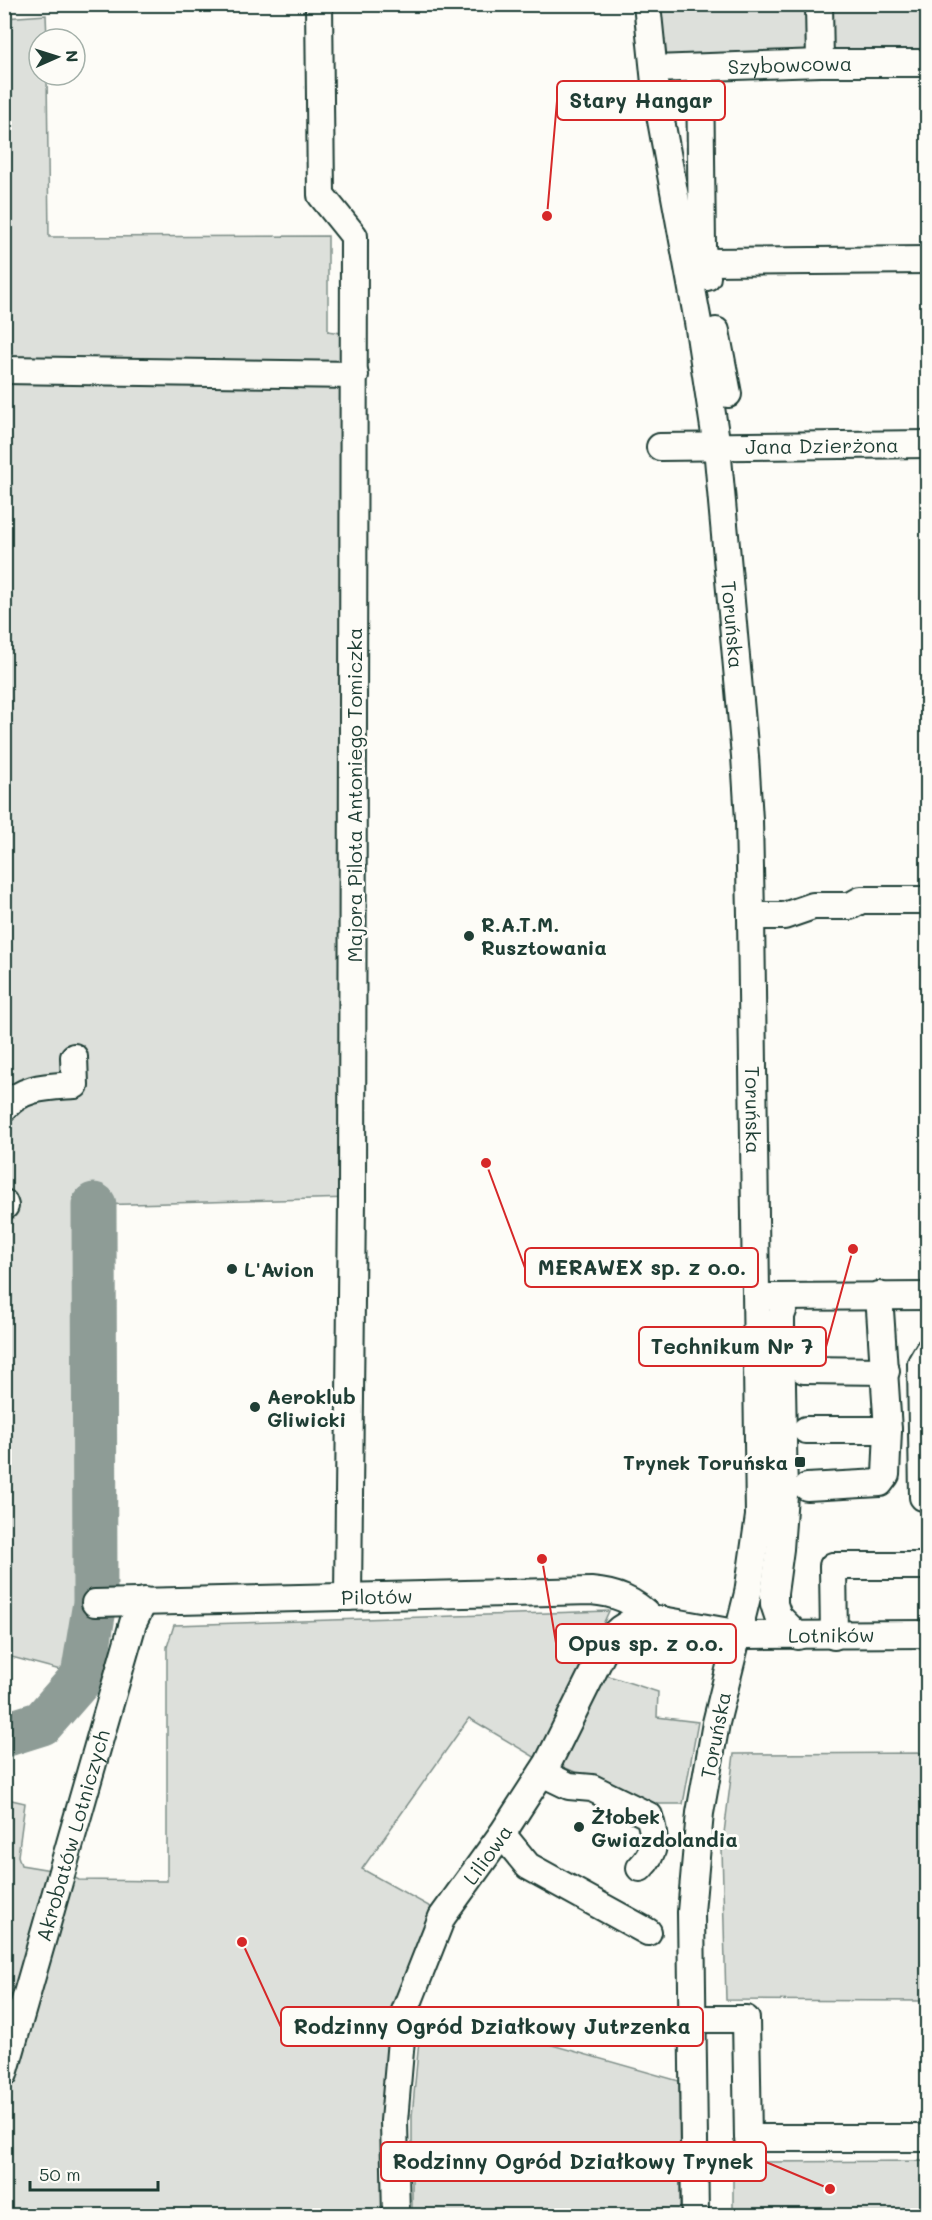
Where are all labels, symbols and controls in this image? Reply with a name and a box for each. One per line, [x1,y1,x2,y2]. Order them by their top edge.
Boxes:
north arrow [27,27,87,87]
text: N [62,50,83,63]
street label: Szybowcowa [727,50,852,79]
callout: Stary Hangar [557,81,725,120]
text: Stary Hangar [569,86,713,114]
street label: Jana Dzierżona [745,431,899,459]
street label: Toruńska [716,580,750,670]
street label: Majora Pilota Antoniego Tomiczka [341,628,367,962]
place label: R.A.T.M. Rusztowania [481,911,607,960]
marker: R.A.T.M. Rusztowania [462,929,476,943]
street label: Toruńska [740,1066,767,1154]
callout: MERAWEX sp. z o.o. [525,1248,758,1287]
text: MERAWEX sp. z o.o. [538,1253,746,1280]
place label: L'Avion [244,1256,314,1282]
marker: L'Avion [225,1262,239,1276]
callout: Technikum Nr 7 [639,1327,826,1366]
text: Technikum Nr 7 [651,1332,814,1359]
place label: Aeroklub Gliwicki [267,1383,356,1432]
marker: Aeroklub Gliwicki [248,1400,262,1414]
place label: Trynek Toruńska [623,1449,788,1475]
marker: Trynek Toruńska [793,1455,807,1469]
street label: Pilotów [341,1582,413,1610]
street label: Lotników [788,1621,875,1648]
callout: Opus sp. z o.o. [556,1624,736,1663]
text: Opus sp. z o.o. [568,1629,724,1656]
street label: Toruńska [694,1689,736,1781]
street label: Akrobatów Lotniczych [30,1727,115,1944]
place label: Żłobek Gwiazdolandia [591,1803,738,1852]
street label: Liliowa [457,1820,518,1889]
marker: Żłobek Gwiazdolandia [572,1820,586,1834]
callout: Rodzinny Ogród Działkowy Jutrzenka [281,2007,703,2046]
text: Rodzinny Ogród Działkowy Jutrzenka [293,2012,691,2040]
callout: Rodzinny Ogród Działkowy Trynek [381,2142,766,2181]
text: Rodzinny Ogród Działkowy Trynek [393,2147,753,2175]
scale bar [30,2154,158,2192]
text: 50 m [39,2162,81,2186]

